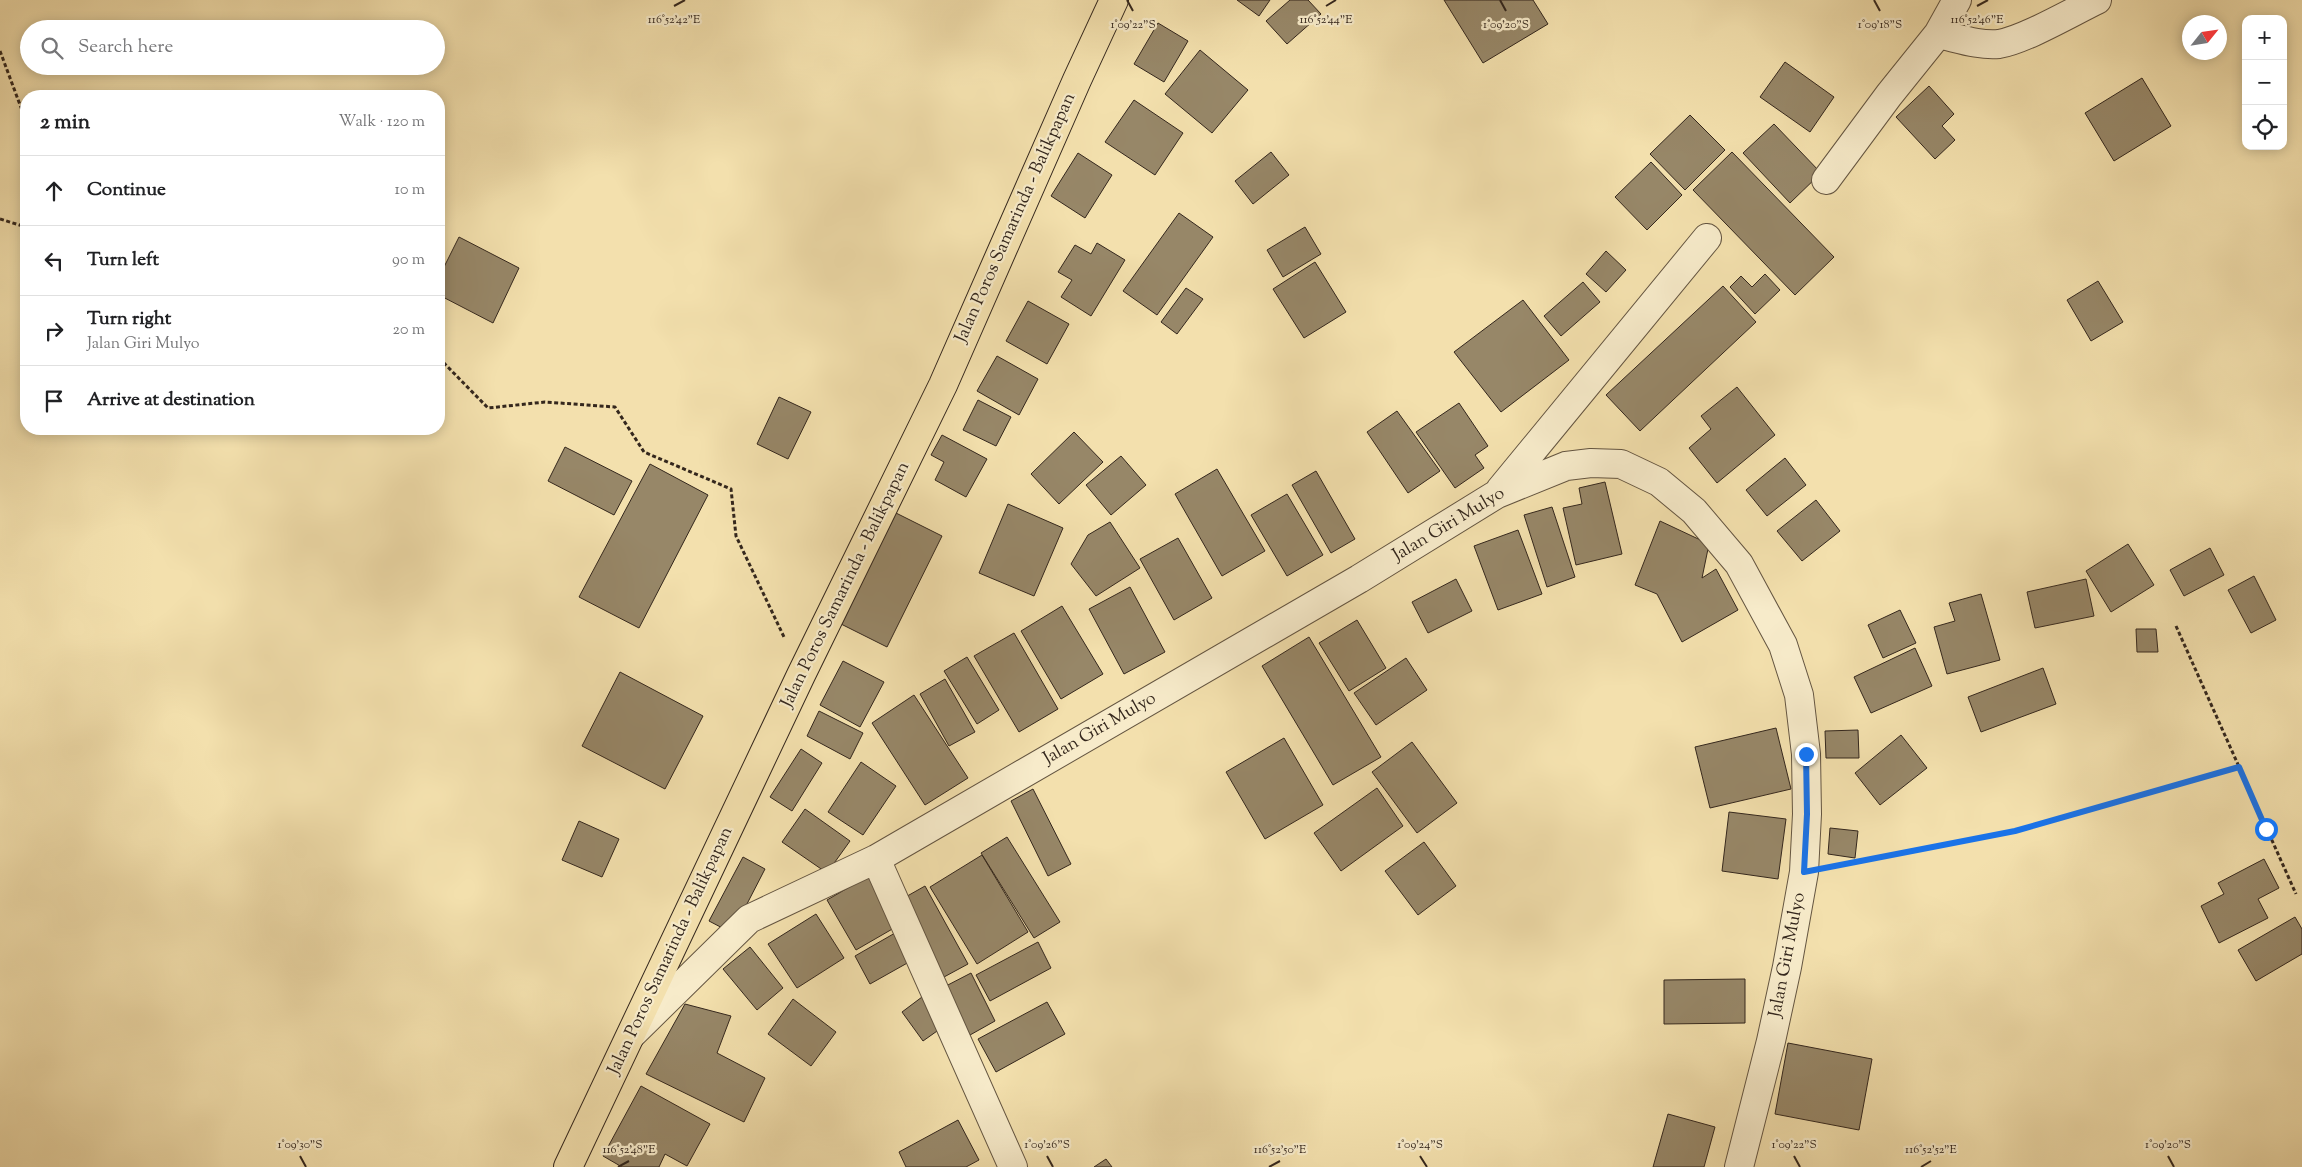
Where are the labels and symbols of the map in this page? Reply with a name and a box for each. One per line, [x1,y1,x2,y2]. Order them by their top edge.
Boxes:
text: 116°52'42"E [648,11,701,29]
text: 116°52'44"E [1299,11,1353,29]
text: 116°52'46"E [1950,11,2004,29]
north arrow [2182,15,2227,60]
text: 1°09'22"S [1110,16,1156,34]
text: 1°09'20"S [1483,16,1529,34]
text: 1°09'18"S [1858,16,1902,34]
street label: Jalan Poros Samarinda - Balikpapan [949,89,1083,348]
street label: Jalan Poros Samarinda - Balikpapan [774,457,917,713]
street label: Jalan Giri Mulyo [1387,481,1510,569]
street label: Jalan Giri Mulyo [1038,686,1161,772]
route end [1795,743,1818,766]
route start [2255,818,2278,841]
street label: Jalan Poros Samarinda - Balikpapan [602,822,740,1080]
street label: Jalan Giri Mulyo [1763,890,1813,1021]
text: 1°09'30"S [277,1136,323,1154]
text: 1°09'26"S [1024,1136,1070,1154]
text: 1°09'24"S [1397,1136,1443,1154]
text: 1°09'22"S [1771,1136,1817,1154]
text: 1°09'20"S [2145,1136,2191,1154]
text: 116°52'48"E [602,1141,656,1159]
text: 116°52'50"E [1254,1141,1307,1159]
text: 116°52'52"E [1905,1141,1958,1159]

